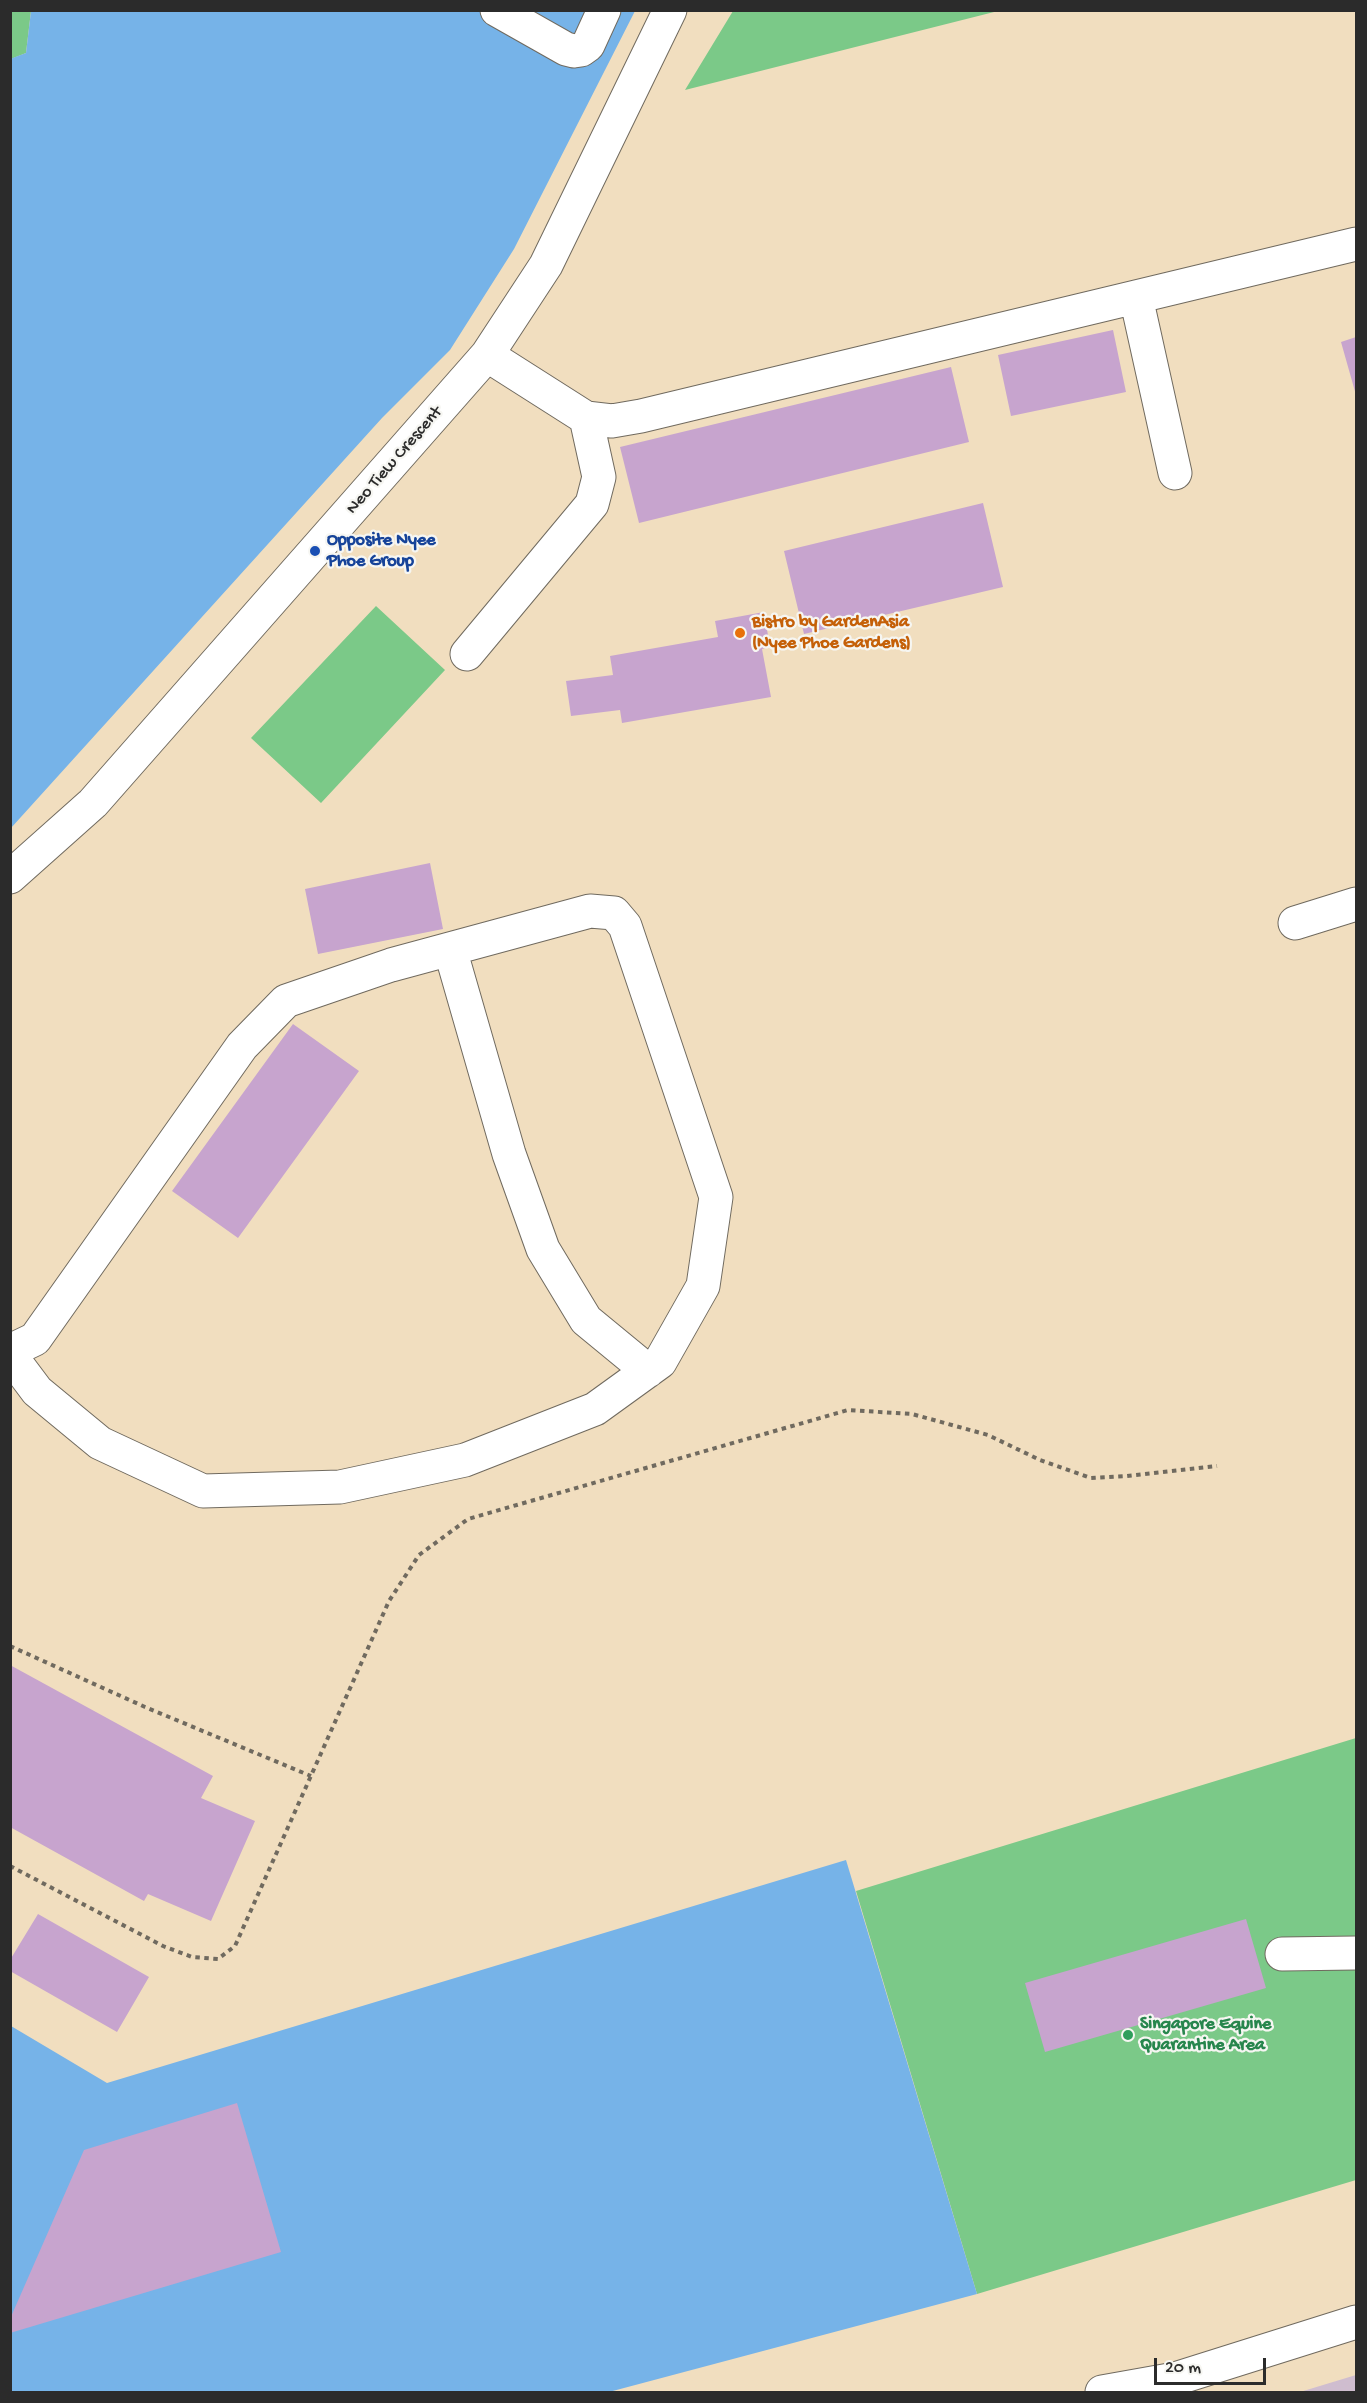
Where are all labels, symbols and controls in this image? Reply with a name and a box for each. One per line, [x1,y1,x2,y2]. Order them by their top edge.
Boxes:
street label: Neo Tiew Crescent [342,402,448,520]
place label: Opposite Nyee Phoe Group [327,530,436,572]
marker: Opposite Nyee Phoe Group [308,544,322,558]
place label: Bistro by GardenAsia (Nyee Phoe Gardens) [752,612,911,654]
marker: Bistro by GardenAsia (Nyee Phoe Gardens) [733,626,747,640]
place label: Singapore Equine Quarantine Area [1140,2014,1271,2056]
marker: Singapore Equine Quarantine Area [1121,2028,1135,2042]
scale bar [1157,2346,1270,2384]
text: 20 m [1165,2358,1201,2379]

